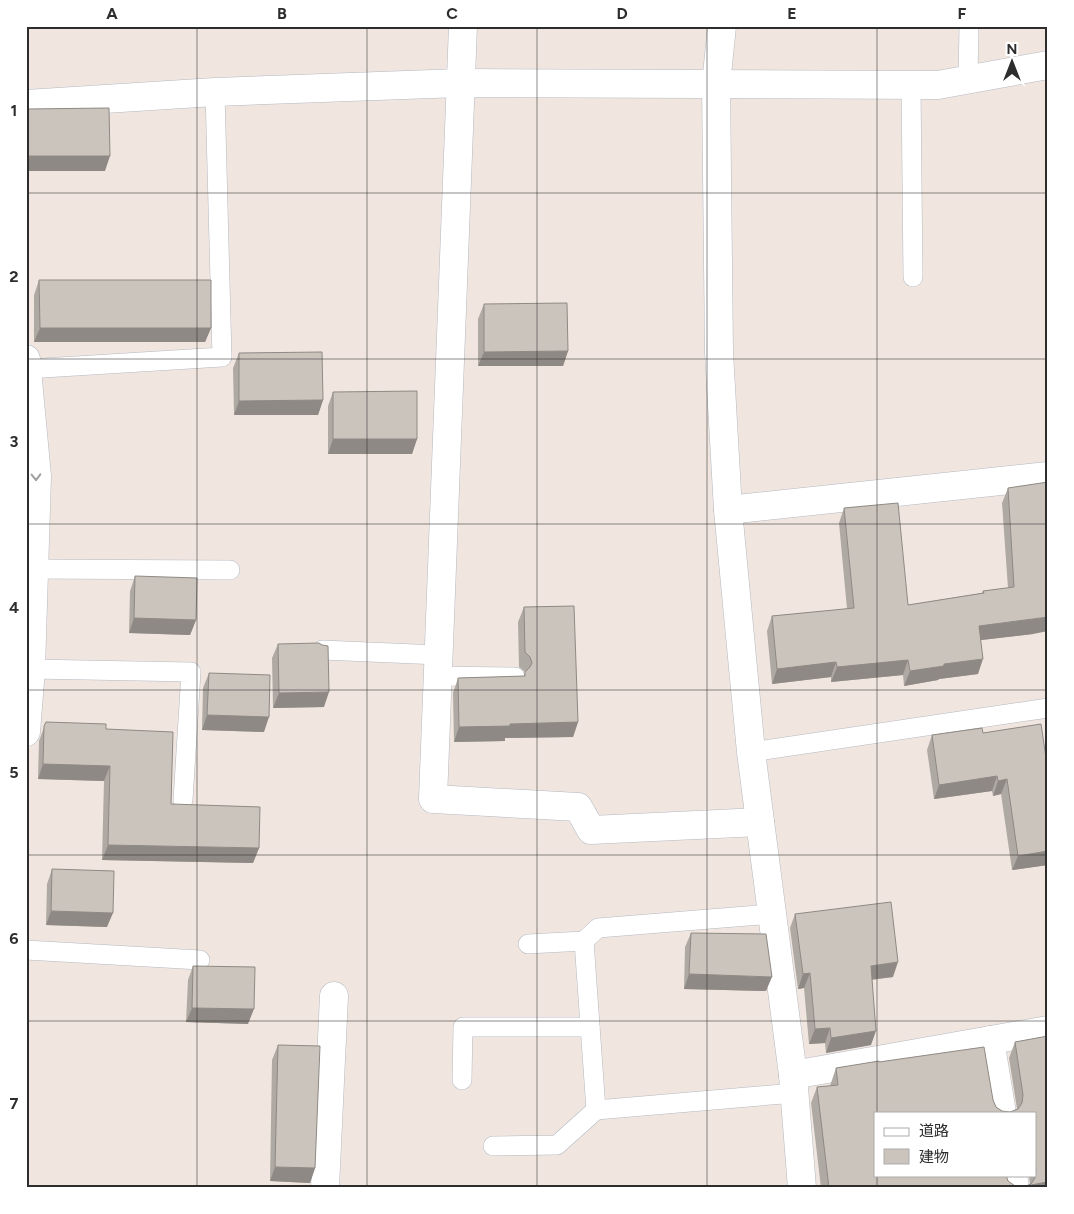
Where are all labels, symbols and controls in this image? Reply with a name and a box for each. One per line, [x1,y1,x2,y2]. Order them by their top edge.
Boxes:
text: A [106,4,118,23]
text: B [277,4,287,23]
text: C [446,4,458,23]
text: D [616,4,628,23]
text: E [787,4,797,23]
text: F [958,4,967,23]
north arrow [986,38,1036,88]
text: N [1007,41,1017,58]
text: 1 [11,101,17,120]
text: 2 [9,267,19,286]
text: 3 [10,432,19,451]
one-way arrow [31,474,41,481]
text: 4 [9,598,19,617]
text: 5 [9,763,19,782]
text: 6 [9,929,19,948]
text: 7 [10,1094,19,1113]
legend [874,1112,1036,1176]
text: 道路 [919,1122,949,1140]
text: 建物 [919,1148,949,1166]

